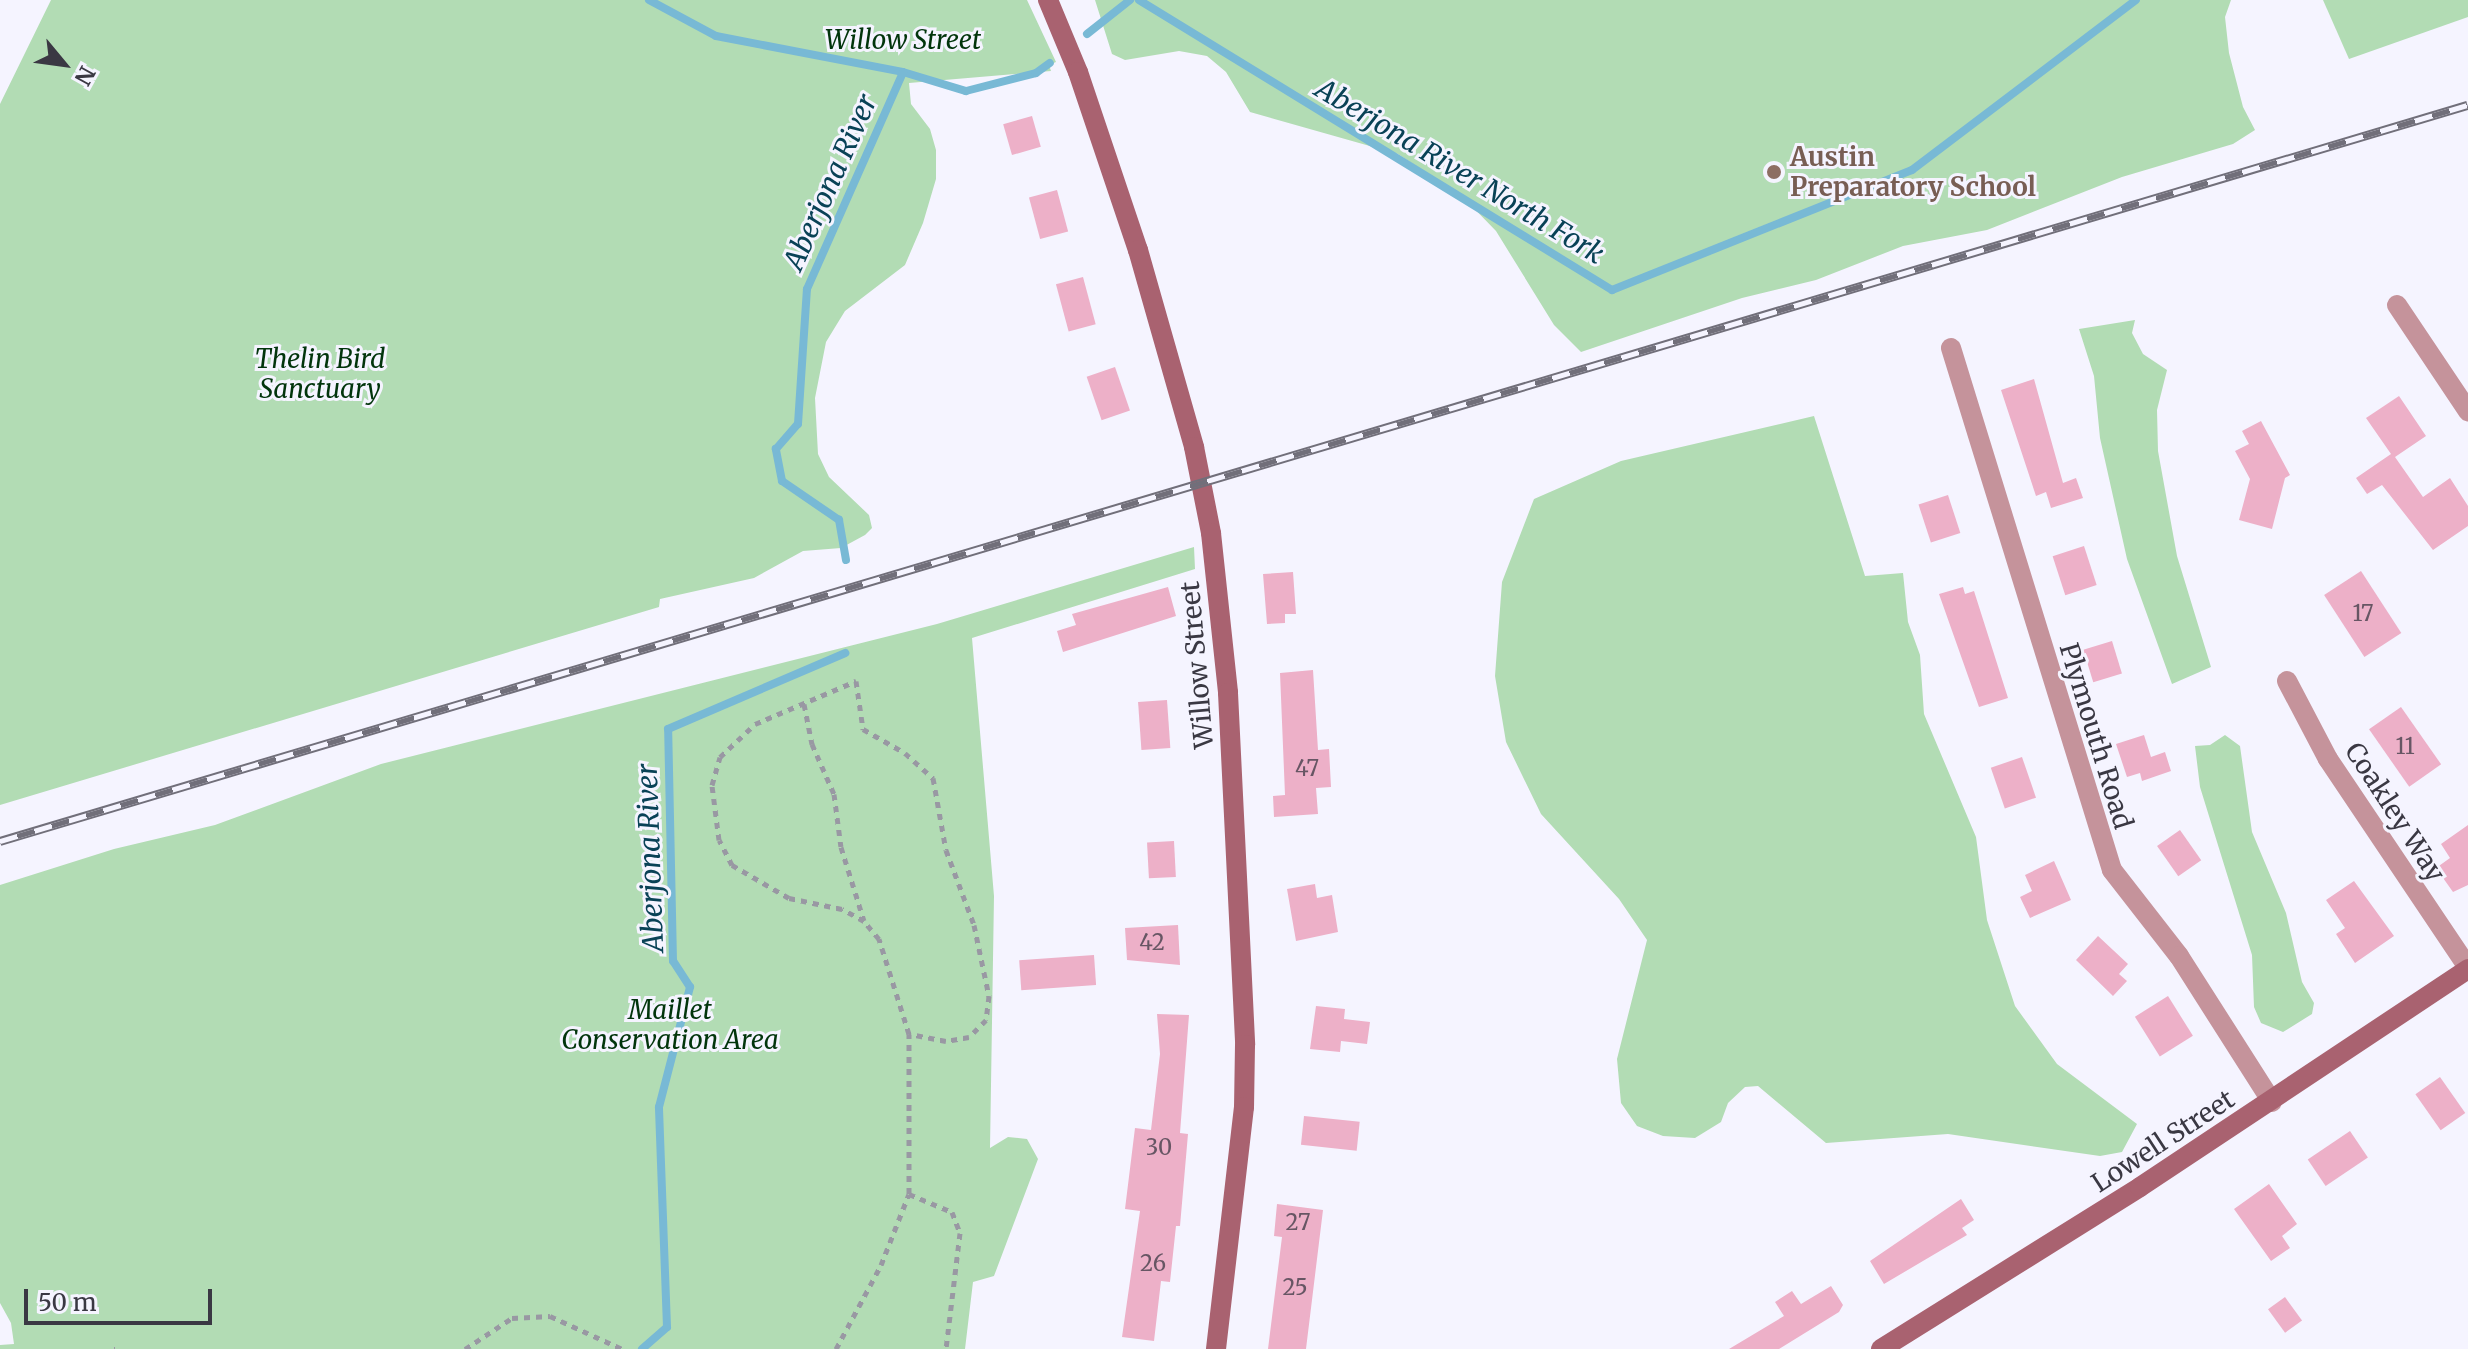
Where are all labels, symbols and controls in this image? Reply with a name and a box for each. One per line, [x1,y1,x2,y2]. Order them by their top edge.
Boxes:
north arrow [24,24,104,104]
park label: Willow Street [825,24,981,56]
text: N [69,61,101,90]
water label: Aberjona River North Fork [1310,72,1610,270]
water label: Aberjona River [776,89,884,275]
place label: Austin Preparatory School [1790,141,2036,202]
marker: Austin Preparatory School [1765,163,1783,181]
park label: Thelin Bird Sanctuary [255,343,385,404]
street label: Willow Street [1174,580,1220,750]
house number: 17 [2352,601,2374,627]
street label: Plymouth Road [2053,639,2139,833]
house number: 11 [2395,734,2415,760]
street label: Coakley Way [2339,737,2451,887]
house number: 47 [1295,756,1319,782]
water label: Aberjona River [630,763,670,953]
house number: 42 [1139,930,1165,956]
park label: Maillet Conservation Area [561,994,779,1056]
street label: Lowell Street [2086,1083,2240,1199]
house number: 30 [1146,1135,1172,1161]
house number: 27 [1286,1210,1310,1236]
house number: 26 [1140,1251,1166,1277]
scale bar [28,1273,216,1323]
house number: 25 [1282,1275,1308,1301]
text: 50 m [38,1287,97,1318]

